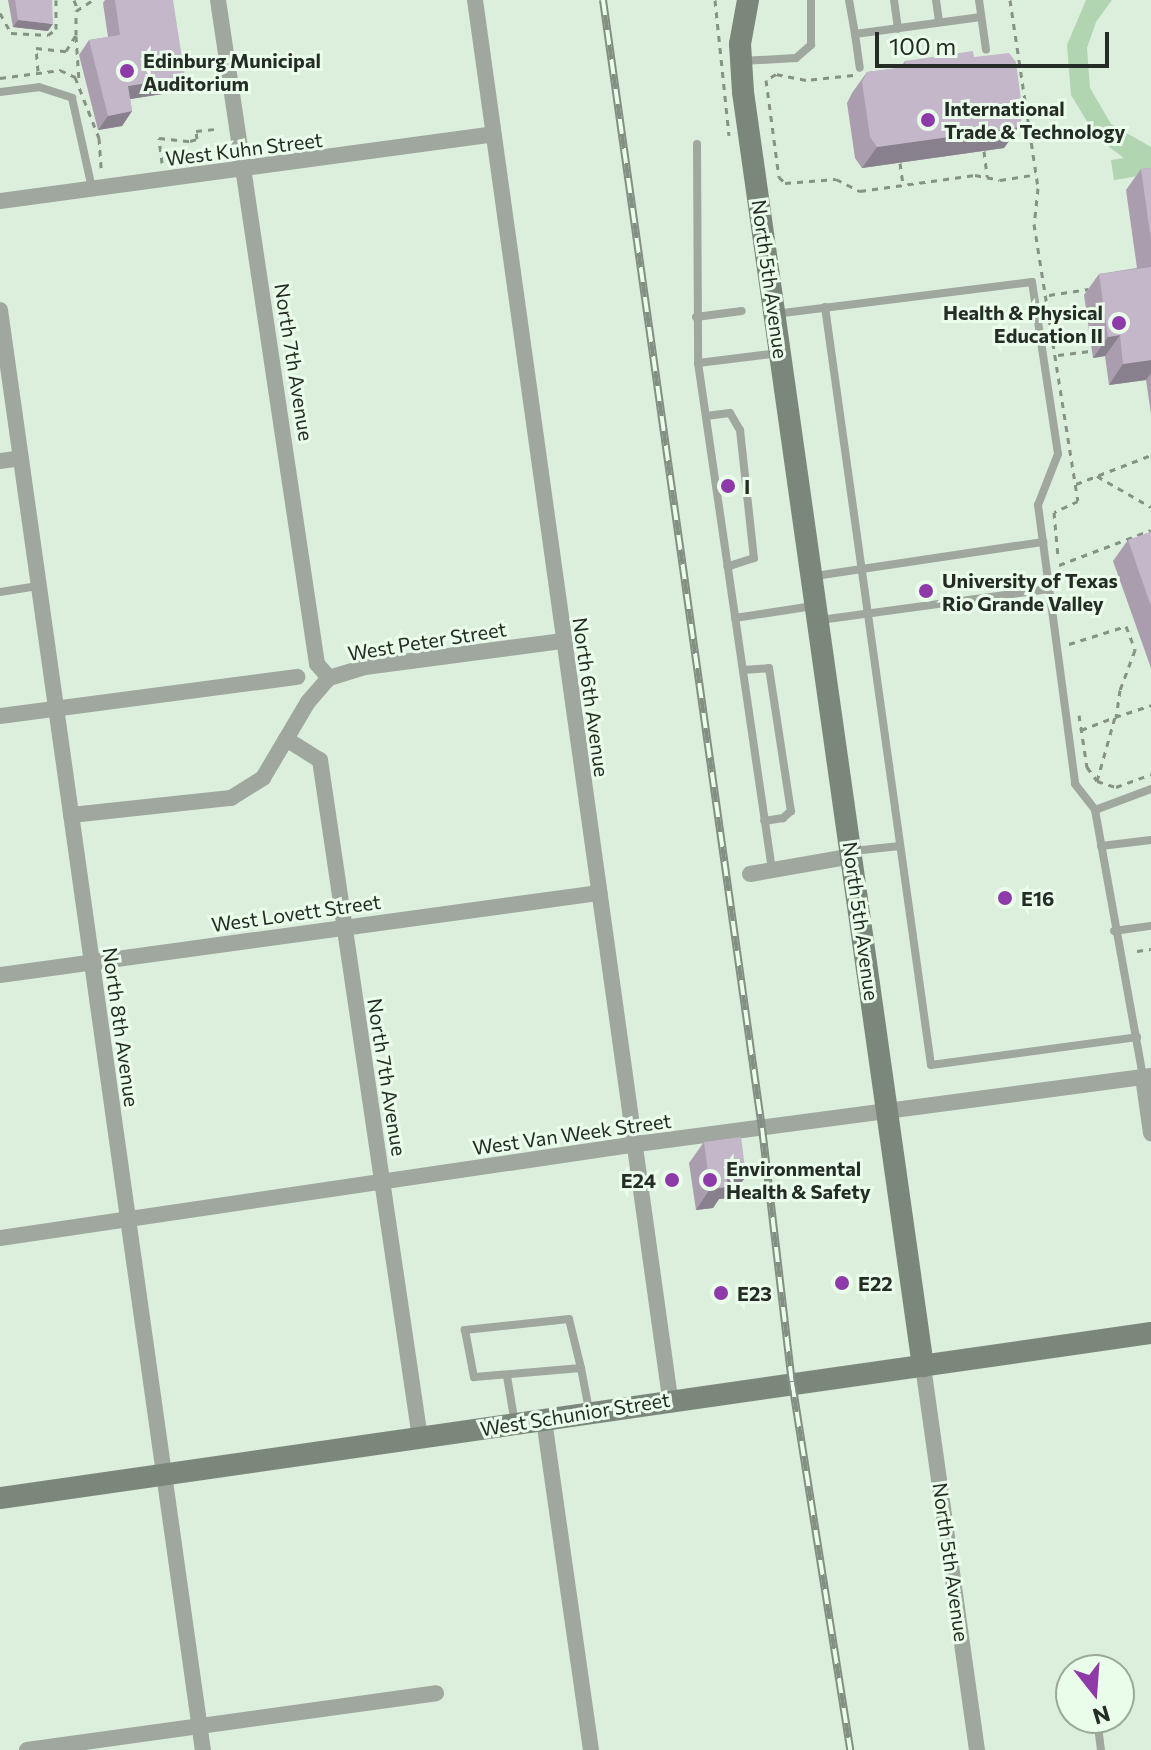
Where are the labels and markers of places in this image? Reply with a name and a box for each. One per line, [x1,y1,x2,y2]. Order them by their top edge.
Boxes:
place label: Edinburg Municipal Auditorium [143,48,321,95]
marker: Edinburg Municipal Auditorium [118,62,136,80]
place label: International Trade & Technology [944,96,1126,143]
marker: International Trade & Technology [919,111,937,129]
place label: Health & Physical Education II [943,300,1103,347]
marker: Health & Physical Education II [1110,314,1128,332]
place label: I [744,474,750,498]
marker: I [719,477,737,495]
place label: University of Texas Rio Grande Valley [942,568,1118,615]
marker: University of Texas Rio Grande Valley [917,582,935,600]
place label: E16 [1021,886,1054,910]
marker: E16 [996,889,1014,907]
place label: Environmental Health & Safety [726,1156,871,1203]
place label: E24 [621,1168,656,1192]
marker: E24 [663,1171,681,1189]
marker: Environmental Health & Safety [701,1171,719,1189]
place label: E22 [858,1271,893,1295]
marker: E22 [833,1274,851,1292]
place label: E23 [737,1281,772,1305]
marker: E23 [712,1284,730,1302]

